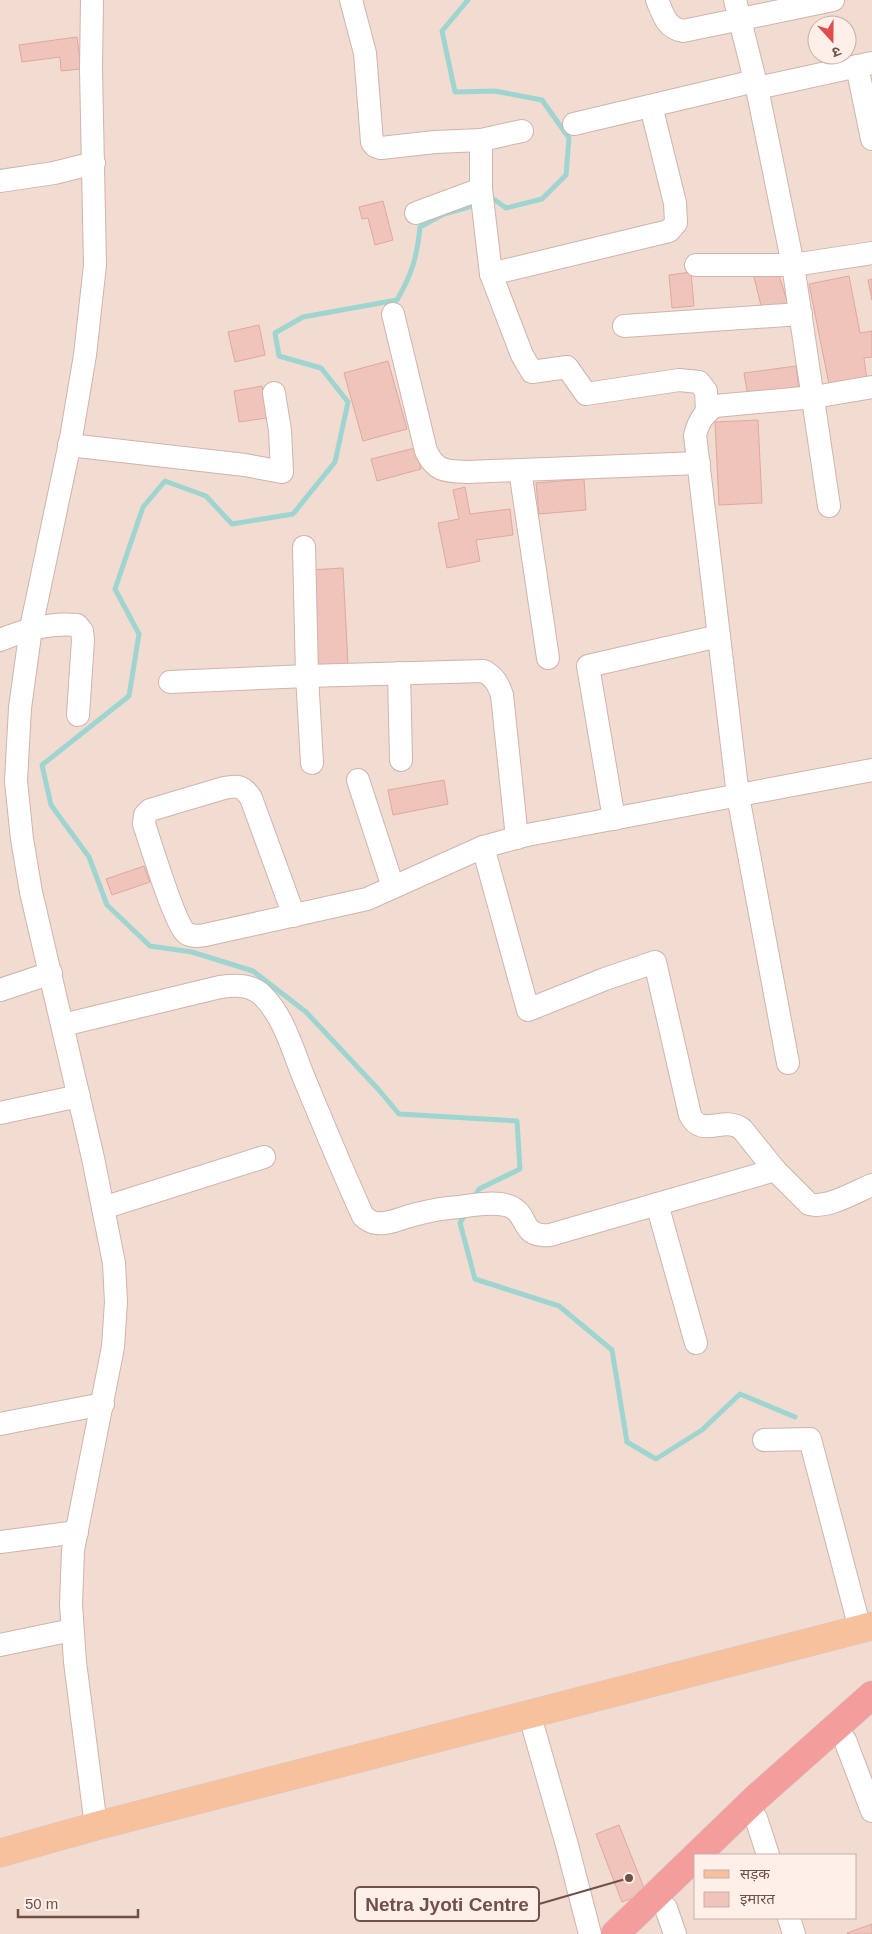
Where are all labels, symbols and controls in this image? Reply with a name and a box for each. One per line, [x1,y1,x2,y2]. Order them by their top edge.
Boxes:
north arrow [807,15,857,65]
text: उ [829,43,843,61]
legend [694,1854,857,1919]
text: सड़क [740,1865,770,1882]
scale bar [18,1886,138,1918]
callout: Netra Jyoti Centre [355,1887,539,1921]
text: इमारत [740,1890,775,1907]
text: Netra Jyoti Centre [365,1894,529,1915]
text: 50 m [25,1895,58,1912]

